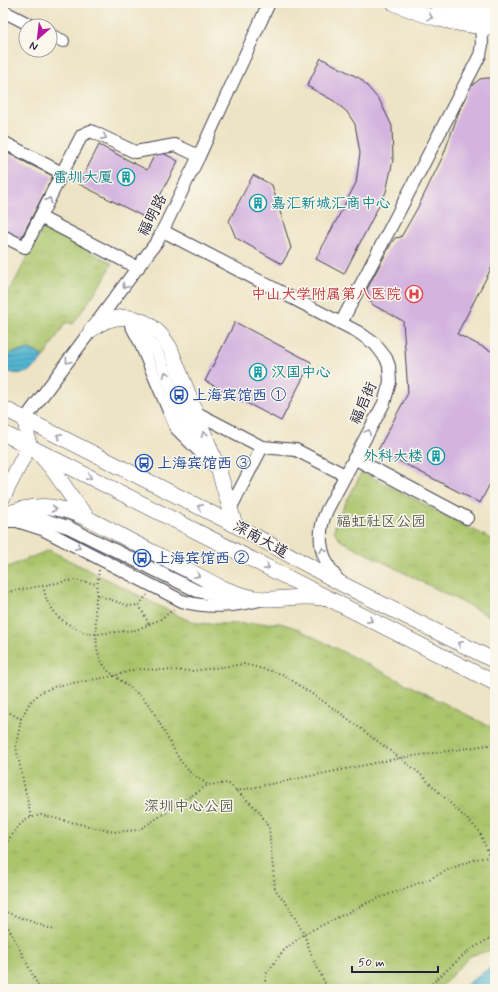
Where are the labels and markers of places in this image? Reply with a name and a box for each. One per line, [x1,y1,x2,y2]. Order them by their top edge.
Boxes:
building icon: 雷圳大厦 [116,167,136,187]
place label: 雷圳大厦 [53,168,113,188]
building icon: 嘉汇新城汇商中心 [248,193,268,213]
place label: 嘉汇新城汇商中心 [271,194,391,214]
hospital icon: 中山大学附属第八医院 [404,284,424,304]
place label: 中山大学附属第八医院 [251,285,401,305]
building icon: 汉国中心 [248,362,268,382]
place label: 汉国中心 [271,363,331,383]
bus stop icon: 上海宾馆西 ① [169,385,189,405]
place label: 上海宾馆西 ① [192,386,286,406]
building icon: 外科大楼 [426,446,446,466]
place label: 外科大楼 [363,447,423,467]
bus stop icon: 上海宾馆西 ③ [134,453,154,473]
place label: 上海宾馆西 ③ [157,454,251,474]
bus stop icon: 上海宾馆西 ② [132,548,152,568]
place label: 上海宾馆西 ② [155,549,249,569]

